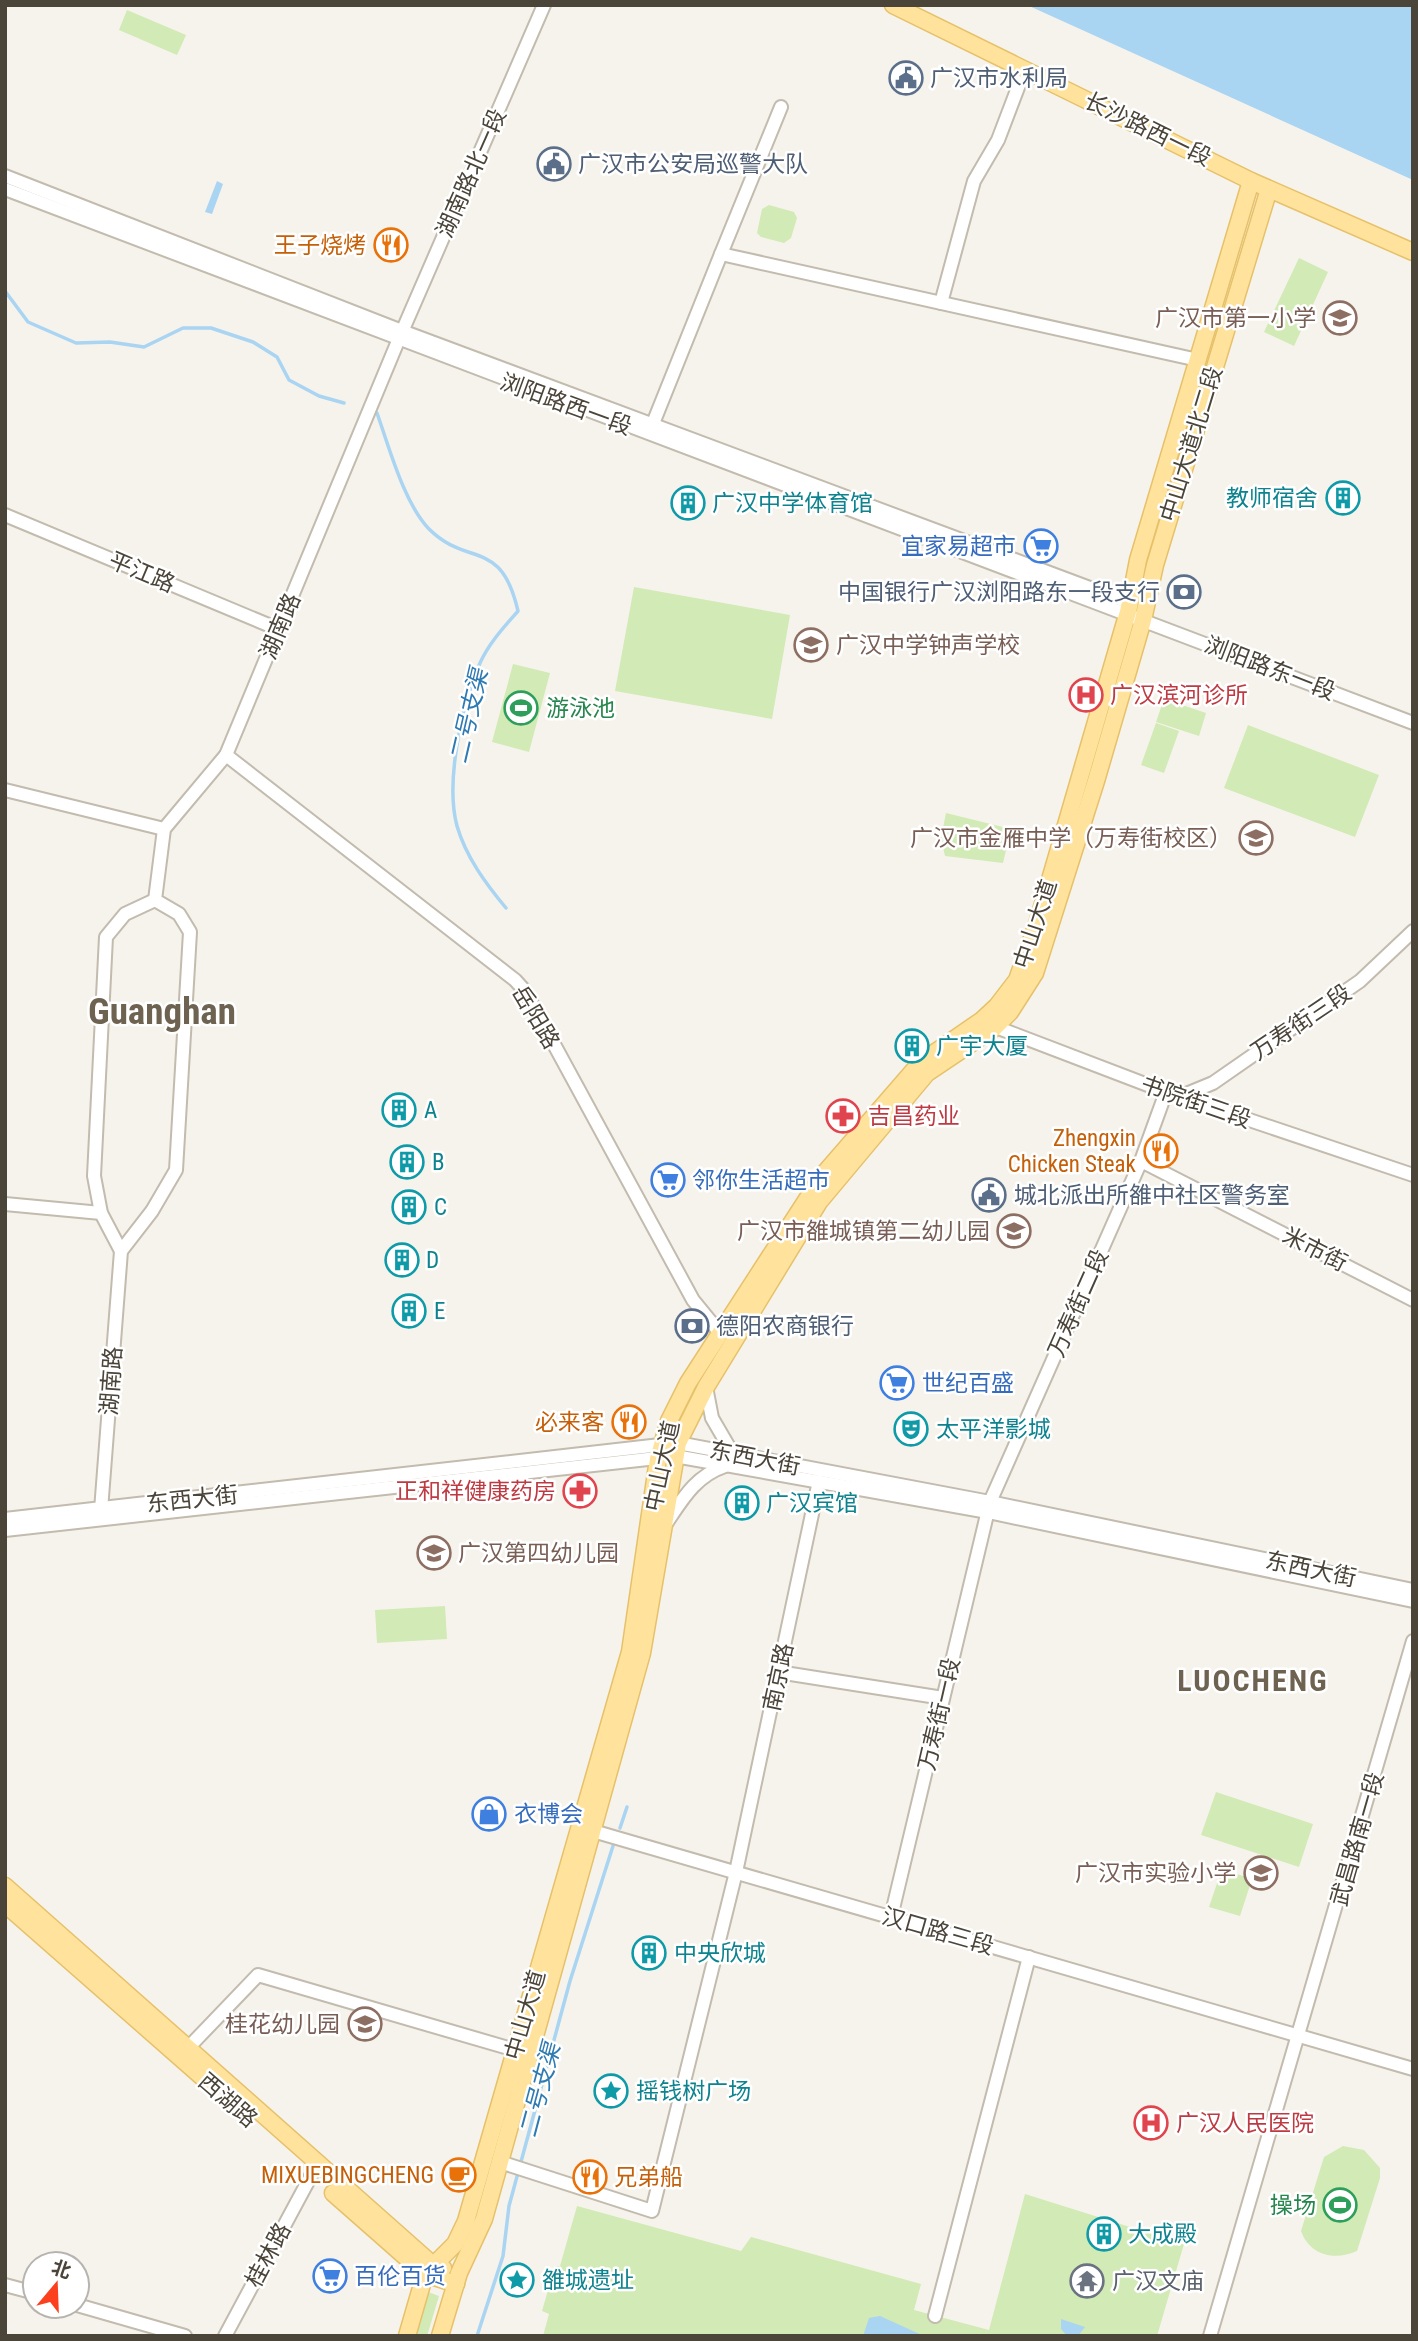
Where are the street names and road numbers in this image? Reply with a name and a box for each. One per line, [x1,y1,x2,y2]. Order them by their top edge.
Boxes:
street label: 长沙路西一段 [1080,87,1216,172]
street label: 湖南路北一段 [431,105,512,242]
street label: 中山大道北二段 [1155,363,1228,525]
street label: 浏阳路西一段 [496,368,635,441]
street label: 平江路 [105,547,179,598]
street label: 湖南路 [255,589,306,663]
street label: 浏阳路东一段 [1201,631,1339,706]
street label: 中山大道 [1008,876,1063,972]
street label: 万寿街三段 [1246,979,1356,1066]
street label: 岳阳路 [506,981,565,1054]
street label: 书院街三段 [1137,1071,1255,1134]
street label: 米市街 [1278,1222,1352,1277]
street label: 万寿街二段 [1043,1245,1114,1361]
street label: 湖南路 [96,1346,127,1416]
street label: 中山大道 [640,1418,685,1514]
street label: 东西大街 [707,1436,803,1481]
street label: 东西大街 [145,1481,239,1518]
street label: 东西大街 [1263,1547,1359,1592]
street label: 南京路 [758,1641,799,1714]
street label: 万寿街一段 [913,1655,966,1773]
street label: 武昌路南一段 [1325,1769,1389,1909]
street label: 汉口路三段 [879,1903,997,1960]
street label: 中山大道 [500,1967,551,2063]
street label: 西湖路 [193,2068,263,2133]
street label: 桂林路 [240,2218,297,2292]

